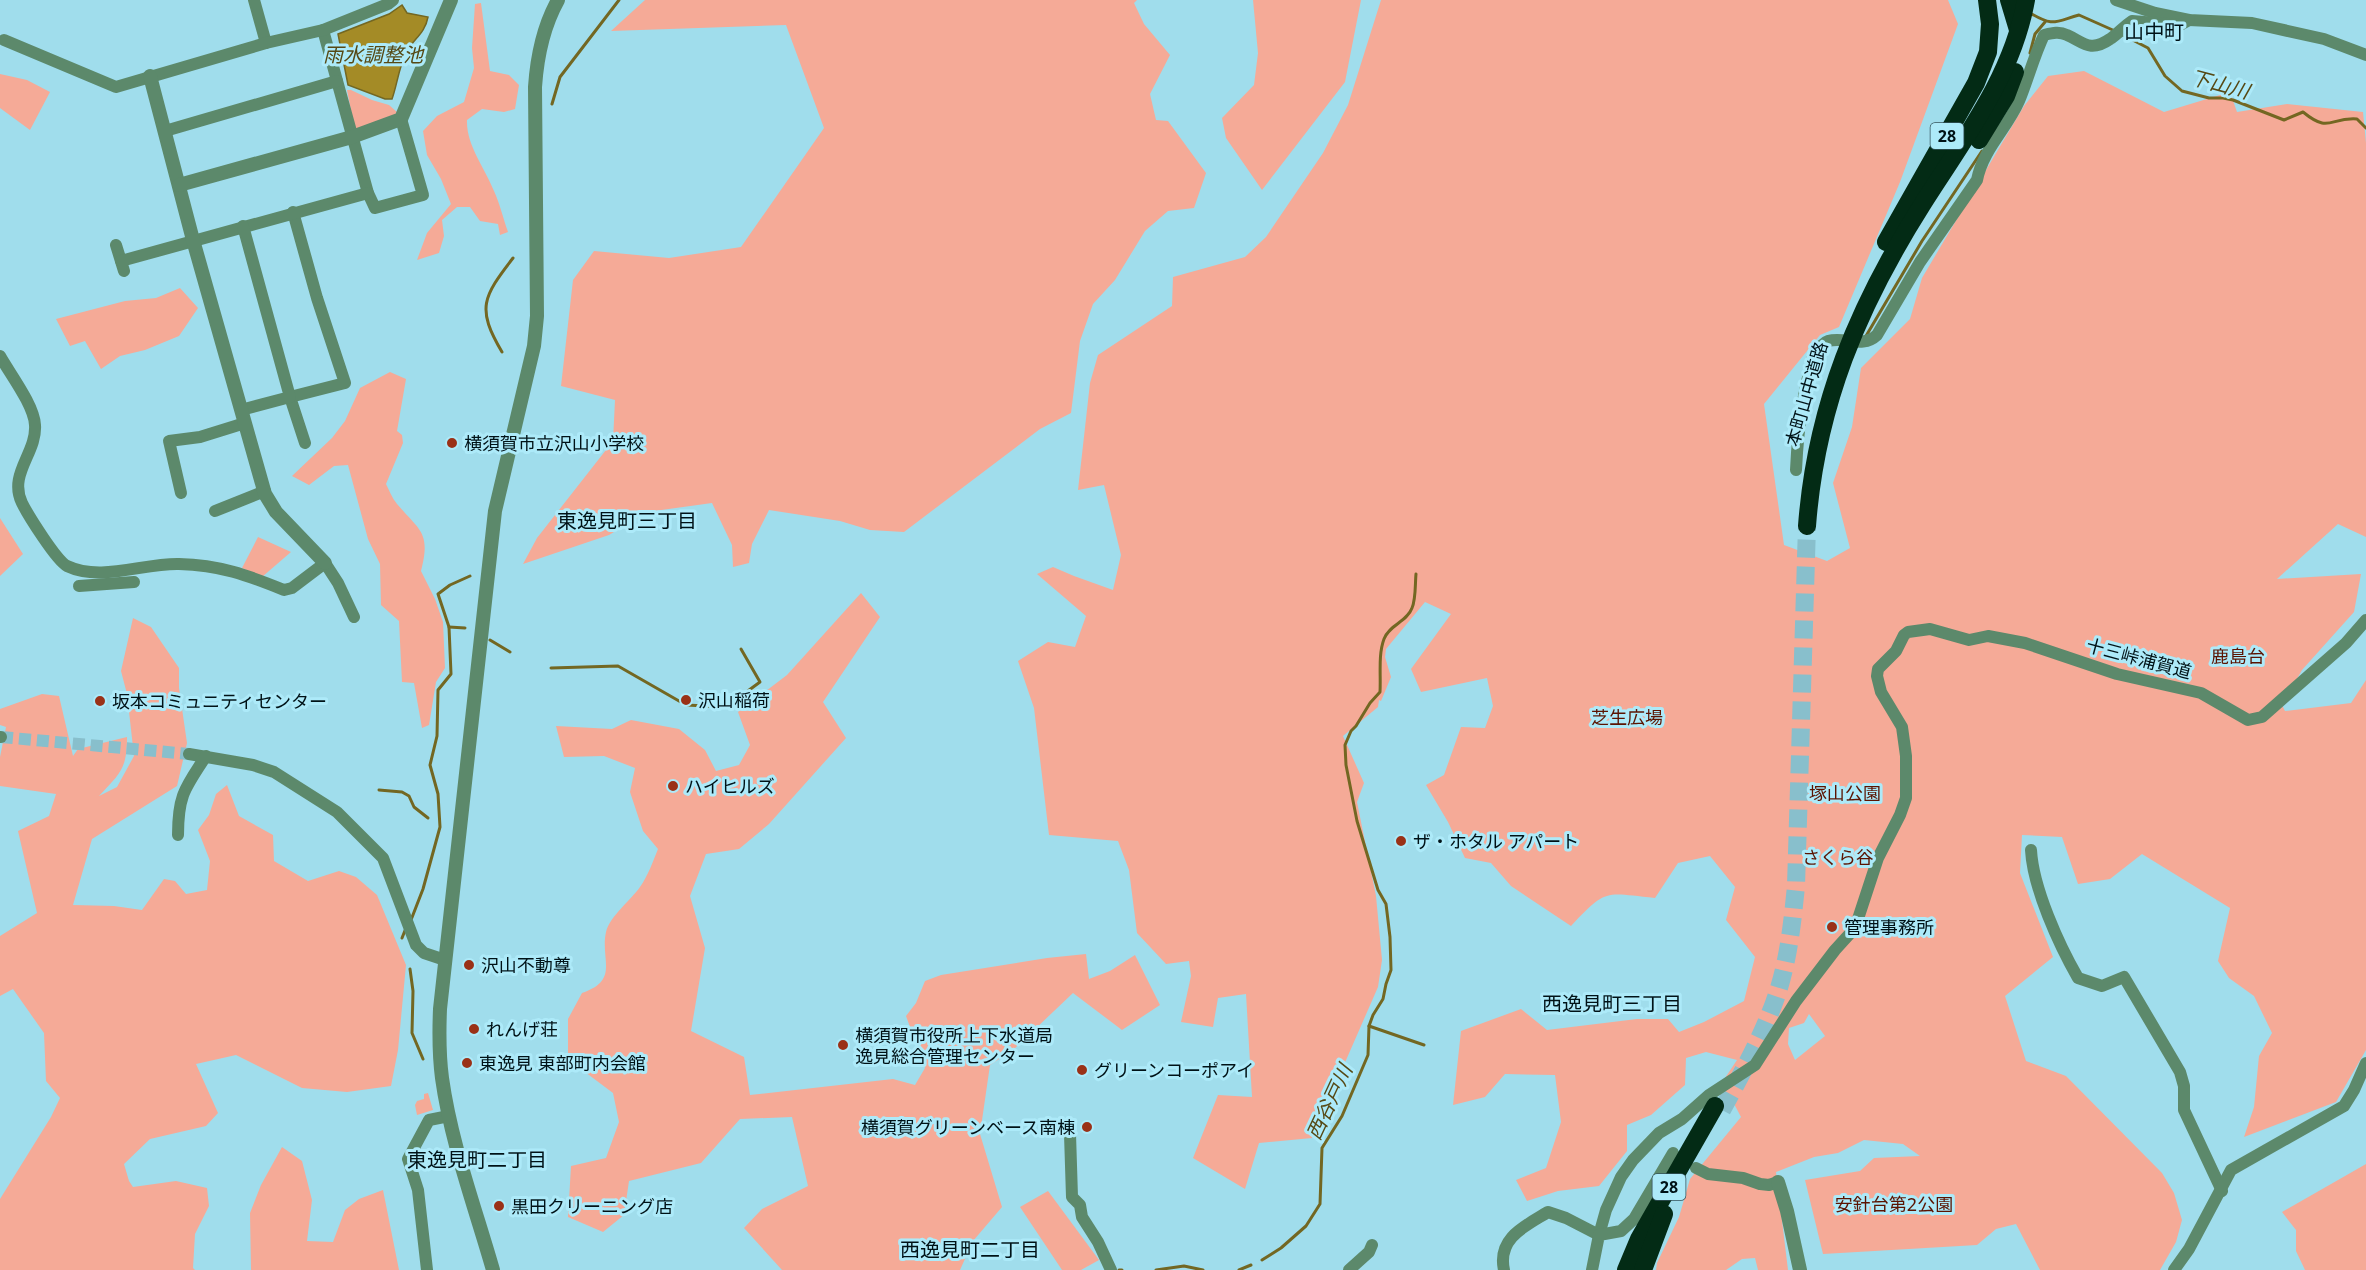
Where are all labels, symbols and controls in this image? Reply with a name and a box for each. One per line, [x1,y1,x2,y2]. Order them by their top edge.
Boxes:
district label: 山中町 [2124,18,2184,45]
water label: 雨水調整池 [323,41,425,68]
water label: 下山川 [2188,63,2254,105]
road number: 28 [1930,123,1964,149]
street label: 本町山中道路 [1780,339,1832,449]
place label: 横須賀市立沢山小学校 [464,431,644,455]
marker: 横須賀市立沢山小学校 [445,436,459,450]
district label: 東逸見町三丁目 [557,507,697,534]
street label: 十三峠浦賀道 [2084,632,2194,684]
park label: 鹿島台 [2211,644,2265,668]
place label: 沢山稲荷 [698,688,770,712]
place label: 坂本コミュニティセンター [112,689,327,713]
marker: 沢山稲荷 [679,693,693,707]
marker: 坂本コミュニティセンター [93,694,107,708]
park label: 芝生広場 [1591,705,1663,729]
place label: ハイヒルズ [685,774,775,798]
marker: ハイヒルズ [666,779,680,793]
park label: 塚山公園 [1809,781,1881,805]
place label: ザ・ホタル アパート [1413,829,1579,853]
marker: ザ・ホタル アパート [1394,834,1408,848]
park label: さくら谷 [1802,845,1874,869]
place label: 管理事務所 [1844,915,1934,939]
marker: 管理事務所 [1825,920,1839,934]
place label: 沢山不動尊 [481,953,571,977]
marker: 沢山不動尊 [462,958,476,972]
district label: 西逸見町三丁目 [1542,990,1682,1017]
place label: れんげ荘 [486,1017,558,1041]
marker: れんげ荘 [467,1022,481,1036]
place label: 横須賀市役所上下水道局 逸見総合管理センター [855,1023,1053,1068]
marker: 横須賀市役所上下水道局 逸見総合管理センター [836,1038,850,1052]
place label: 東逸見 東部町内会館 [479,1051,646,1075]
marker: 東逸見 東部町内会館 [460,1056,474,1070]
place label: グリーンコーポアイ [1094,1058,1254,1082]
water label: 西谷戸川 [1300,1058,1359,1144]
marker: グリーンコーポアイ [1075,1063,1089,1077]
place label: 横須賀グリーンベース南棟 [861,1115,1075,1139]
marker: 横須賀グリーンベース南棟 [1080,1120,1094,1134]
district label: 東逸見町二丁目 [407,1146,547,1173]
road number: 28 [1652,1174,1686,1200]
park label: 安針台第2公園 [1835,1192,1953,1216]
place label: 黒田クリーニング店 [511,1194,673,1218]
marker: 黒田クリーニング店 [492,1199,506,1213]
district label: 西逸見町二丁目 [900,1236,1040,1263]

